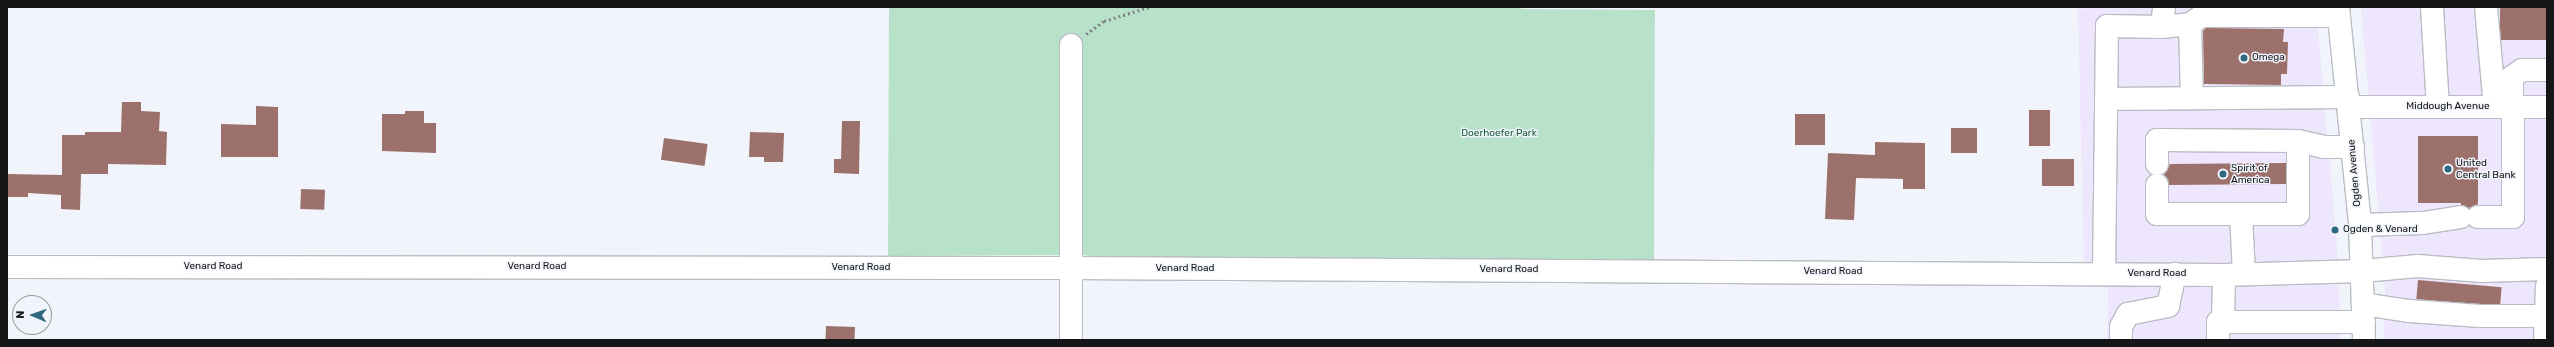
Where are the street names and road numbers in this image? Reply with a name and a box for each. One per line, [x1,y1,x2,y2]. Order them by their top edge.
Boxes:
street label: Middough Avenue [2406,101,2490,113]
street label: Ogden Avenue [2346,139,2364,207]
street label: Venard Road [183,261,243,273]
street label: Venard Road [507,261,567,273]
street label: Venard Road [831,262,891,274]
street label: Venard Road [1155,263,1215,275]
street label: Venard Road [1479,264,1539,276]
street label: Venard Road [1803,266,1863,278]
street label: Venard Road [2127,268,2187,280]

